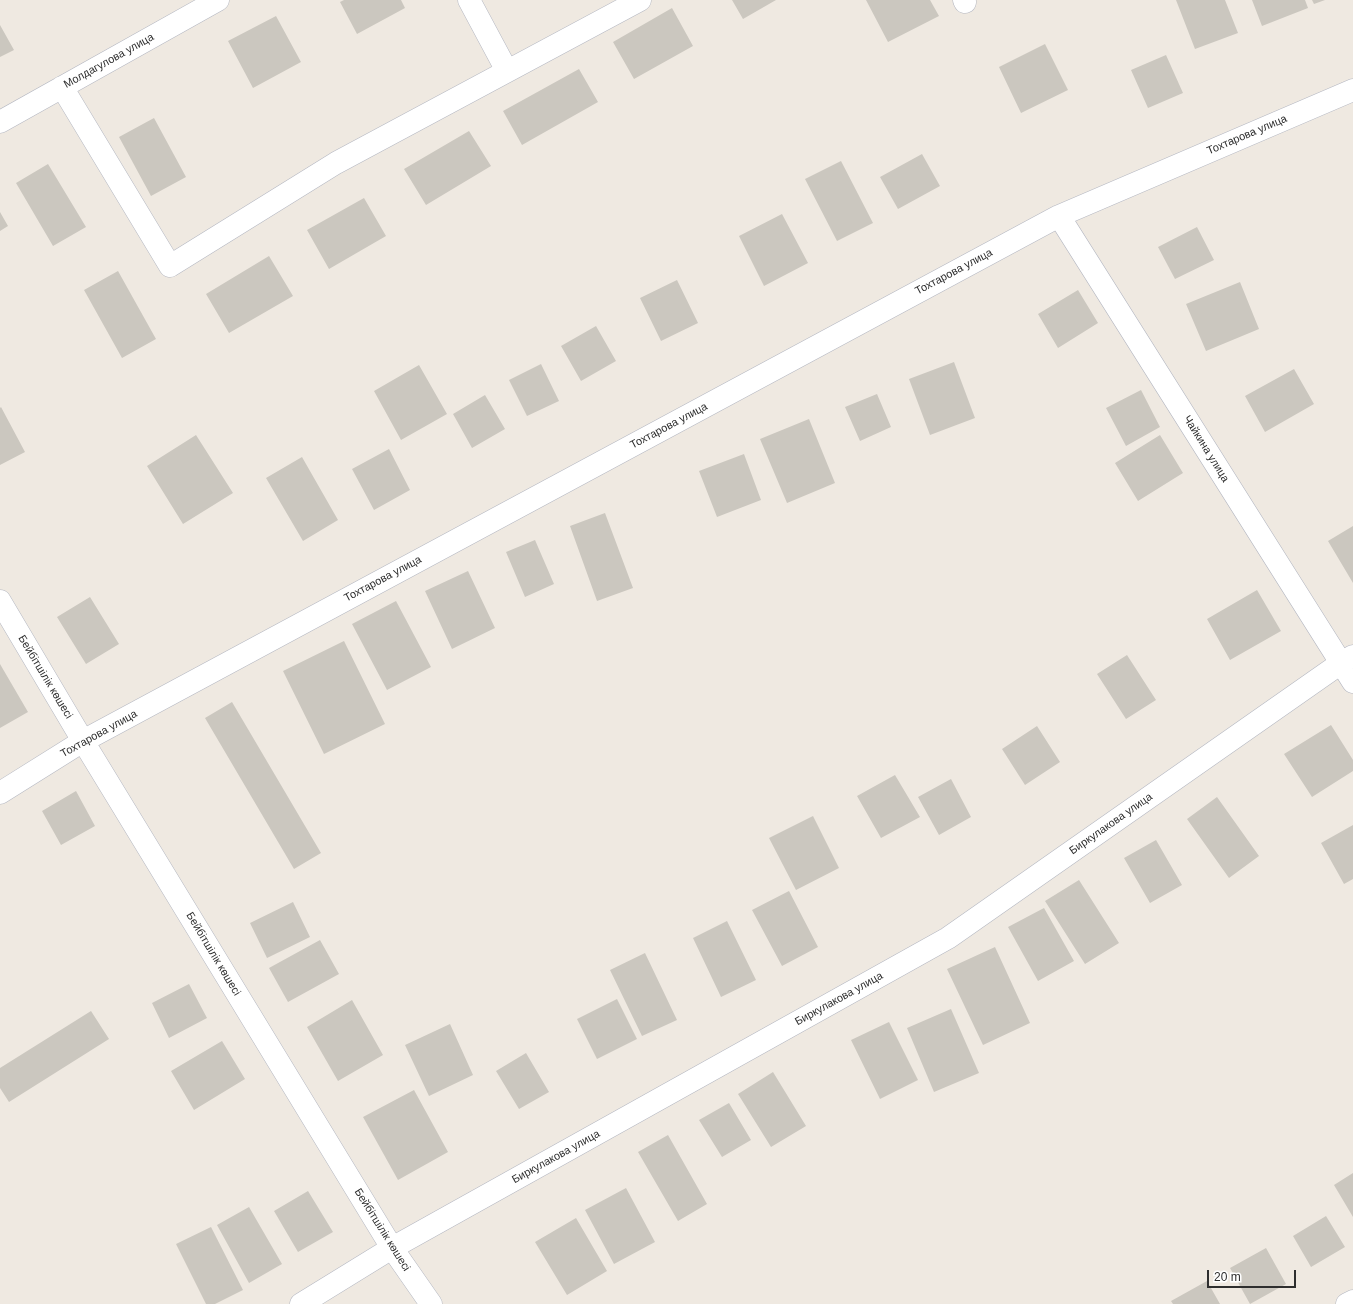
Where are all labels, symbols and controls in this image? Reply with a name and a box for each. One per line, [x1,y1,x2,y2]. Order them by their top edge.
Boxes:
street label: Молдагулова улица [62,31,156,91]
street label: Тохтарова улица [1205,112,1289,158]
street label: Тохтарова улица [913,246,995,298]
street label: Тохтарова улица [628,400,710,452]
street label: Чайкина улица [1180,413,1232,485]
street label: Тохтарова улица [342,553,424,605]
street label: Бейбітшілік көшесі [15,633,75,721]
street label: Тохтарова улица [58,707,140,761]
street label: Биркулакова улица [1067,790,1155,858]
street label: Бейбітшілік көшесі [183,910,243,998]
street label: Биркулакова улица [793,969,885,1029]
street label: Биркулакова улица [510,1127,602,1187]
street label: Бейбітшілік көшесі [351,1186,413,1274]
scale bar [1209,1262,1298,1288]
text: 20 m [1214,1270,1241,1284]

